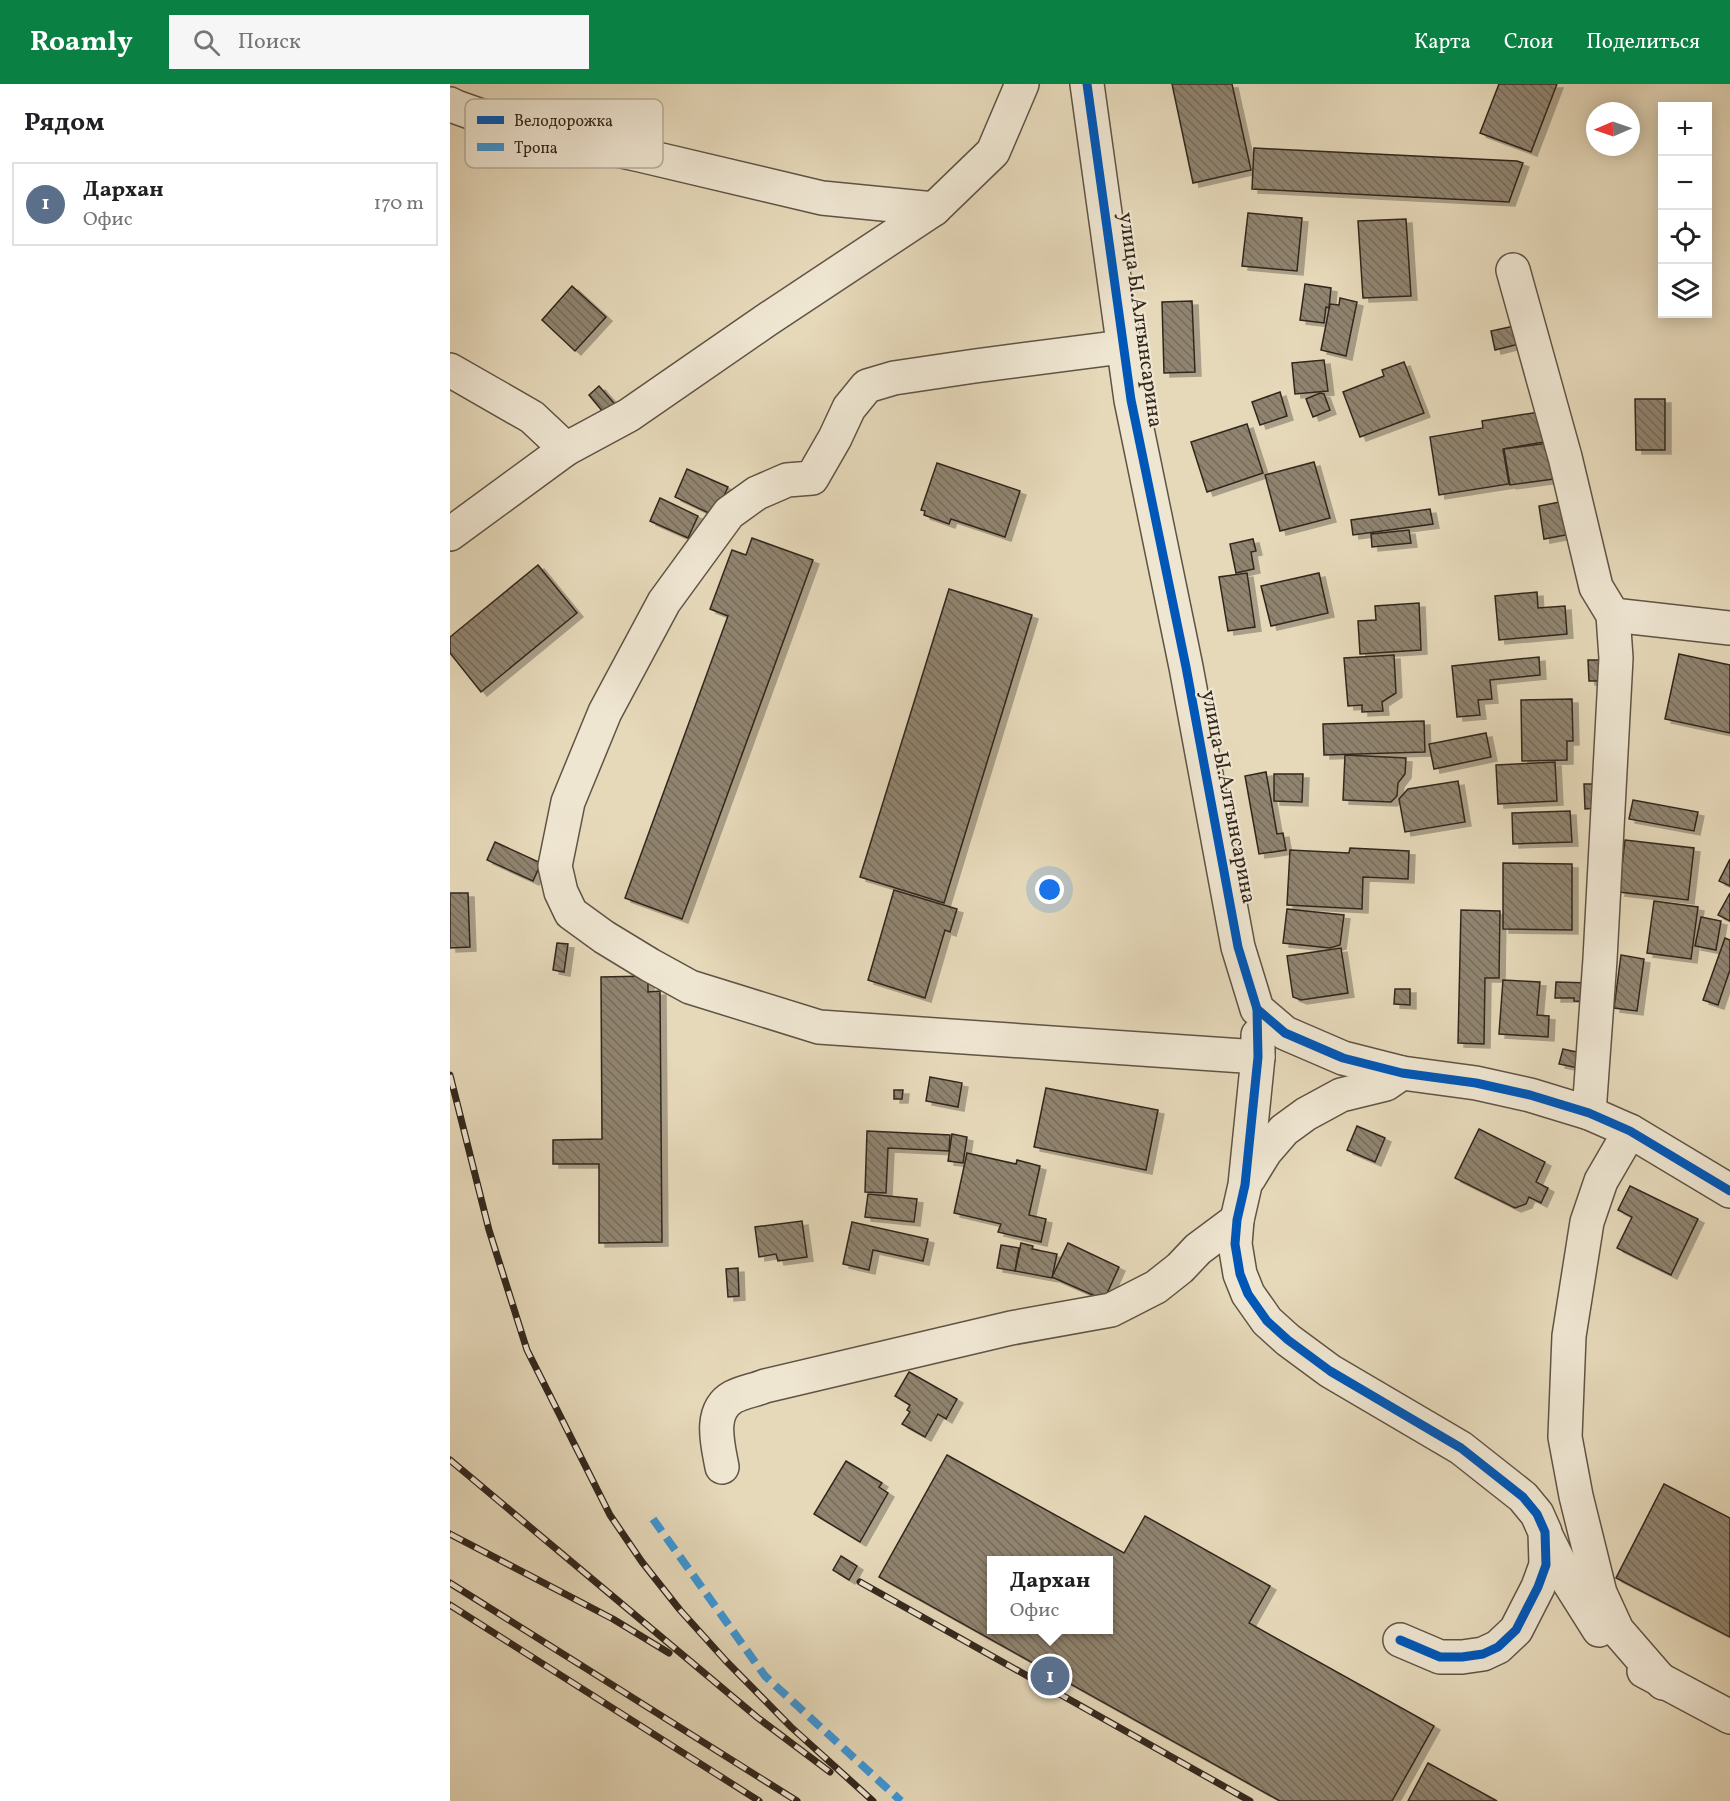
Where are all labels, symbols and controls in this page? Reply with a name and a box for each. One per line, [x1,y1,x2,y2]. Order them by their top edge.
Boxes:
search box [169,15,589,69]
text: Roamly [30,23,133,62]
icon: search [190,26,223,59]
text: Поиск [238,27,301,58]
text: Карта [1414,28,1471,57]
text: Слои [1504,28,1553,57]
text: Поделиться [1586,28,1700,57]
legend [465,99,663,168]
north arrow [1586,102,1640,156]
map controls [1658,102,1712,318]
button: + [1658,102,1712,156]
text: Рядом [24,105,104,141]
text: Велодорожка [514,111,613,133]
text: Тропа [514,138,558,160]
button: − [1658,156,1712,210]
text: Дархан [83,175,164,206]
text: 1 [41,190,50,218]
text: 170 m [374,190,424,218]
text: Офис [83,206,133,234]
button: locate [1658,210,1712,264]
street label: улица Ы.Алтынсарина [1111,211,1169,429]
button: layers [1658,264,1712,318]
street label: улица Ы.Алтынсарина [1193,688,1263,906]
your location [1035,875,1064,904]
popup [987,1556,1113,1634]
text: Дархан [1010,1566,1090,1597]
text: Офис [1010,1597,1059,1625]
pin: 1 [1030,1654,1070,1698]

